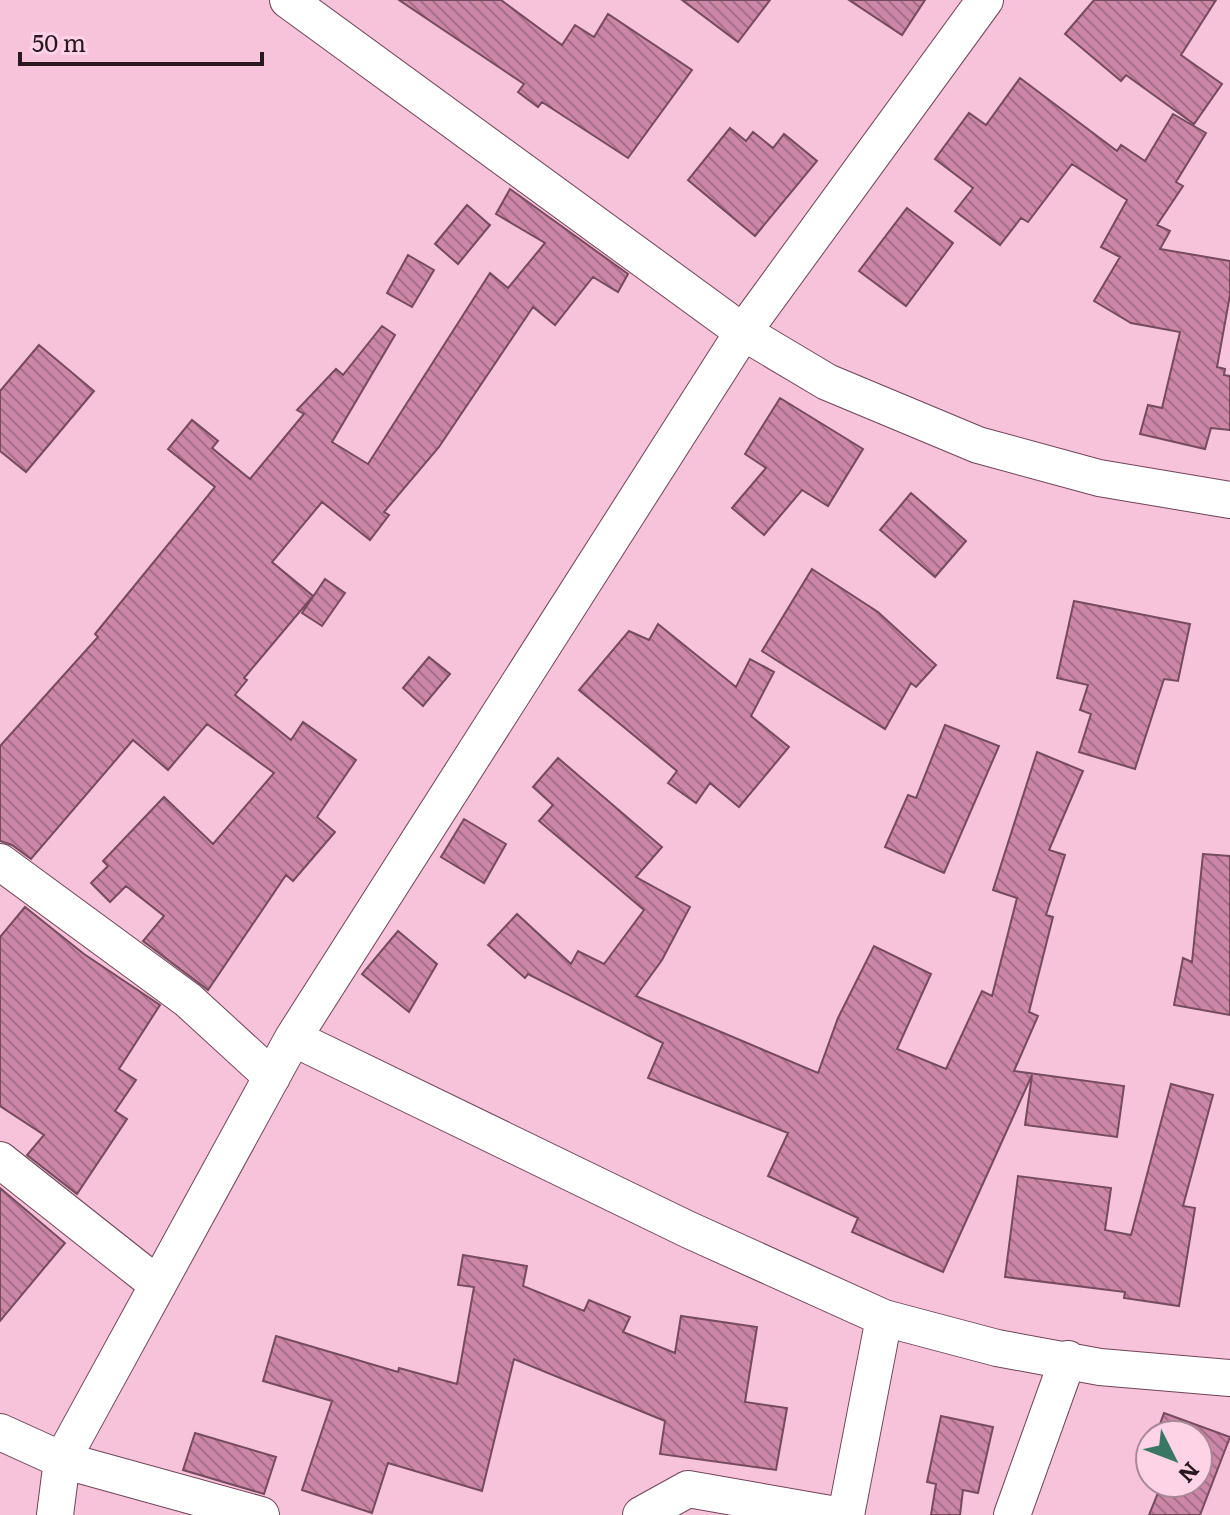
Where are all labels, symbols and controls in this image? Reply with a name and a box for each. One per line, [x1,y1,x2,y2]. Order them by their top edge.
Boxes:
scale bar [20,16,262,66]
text: 50 m [32,24,86,59]
north arrow [1134,1419,1214,1499]
text: N [1172,1455,1208,1491]

